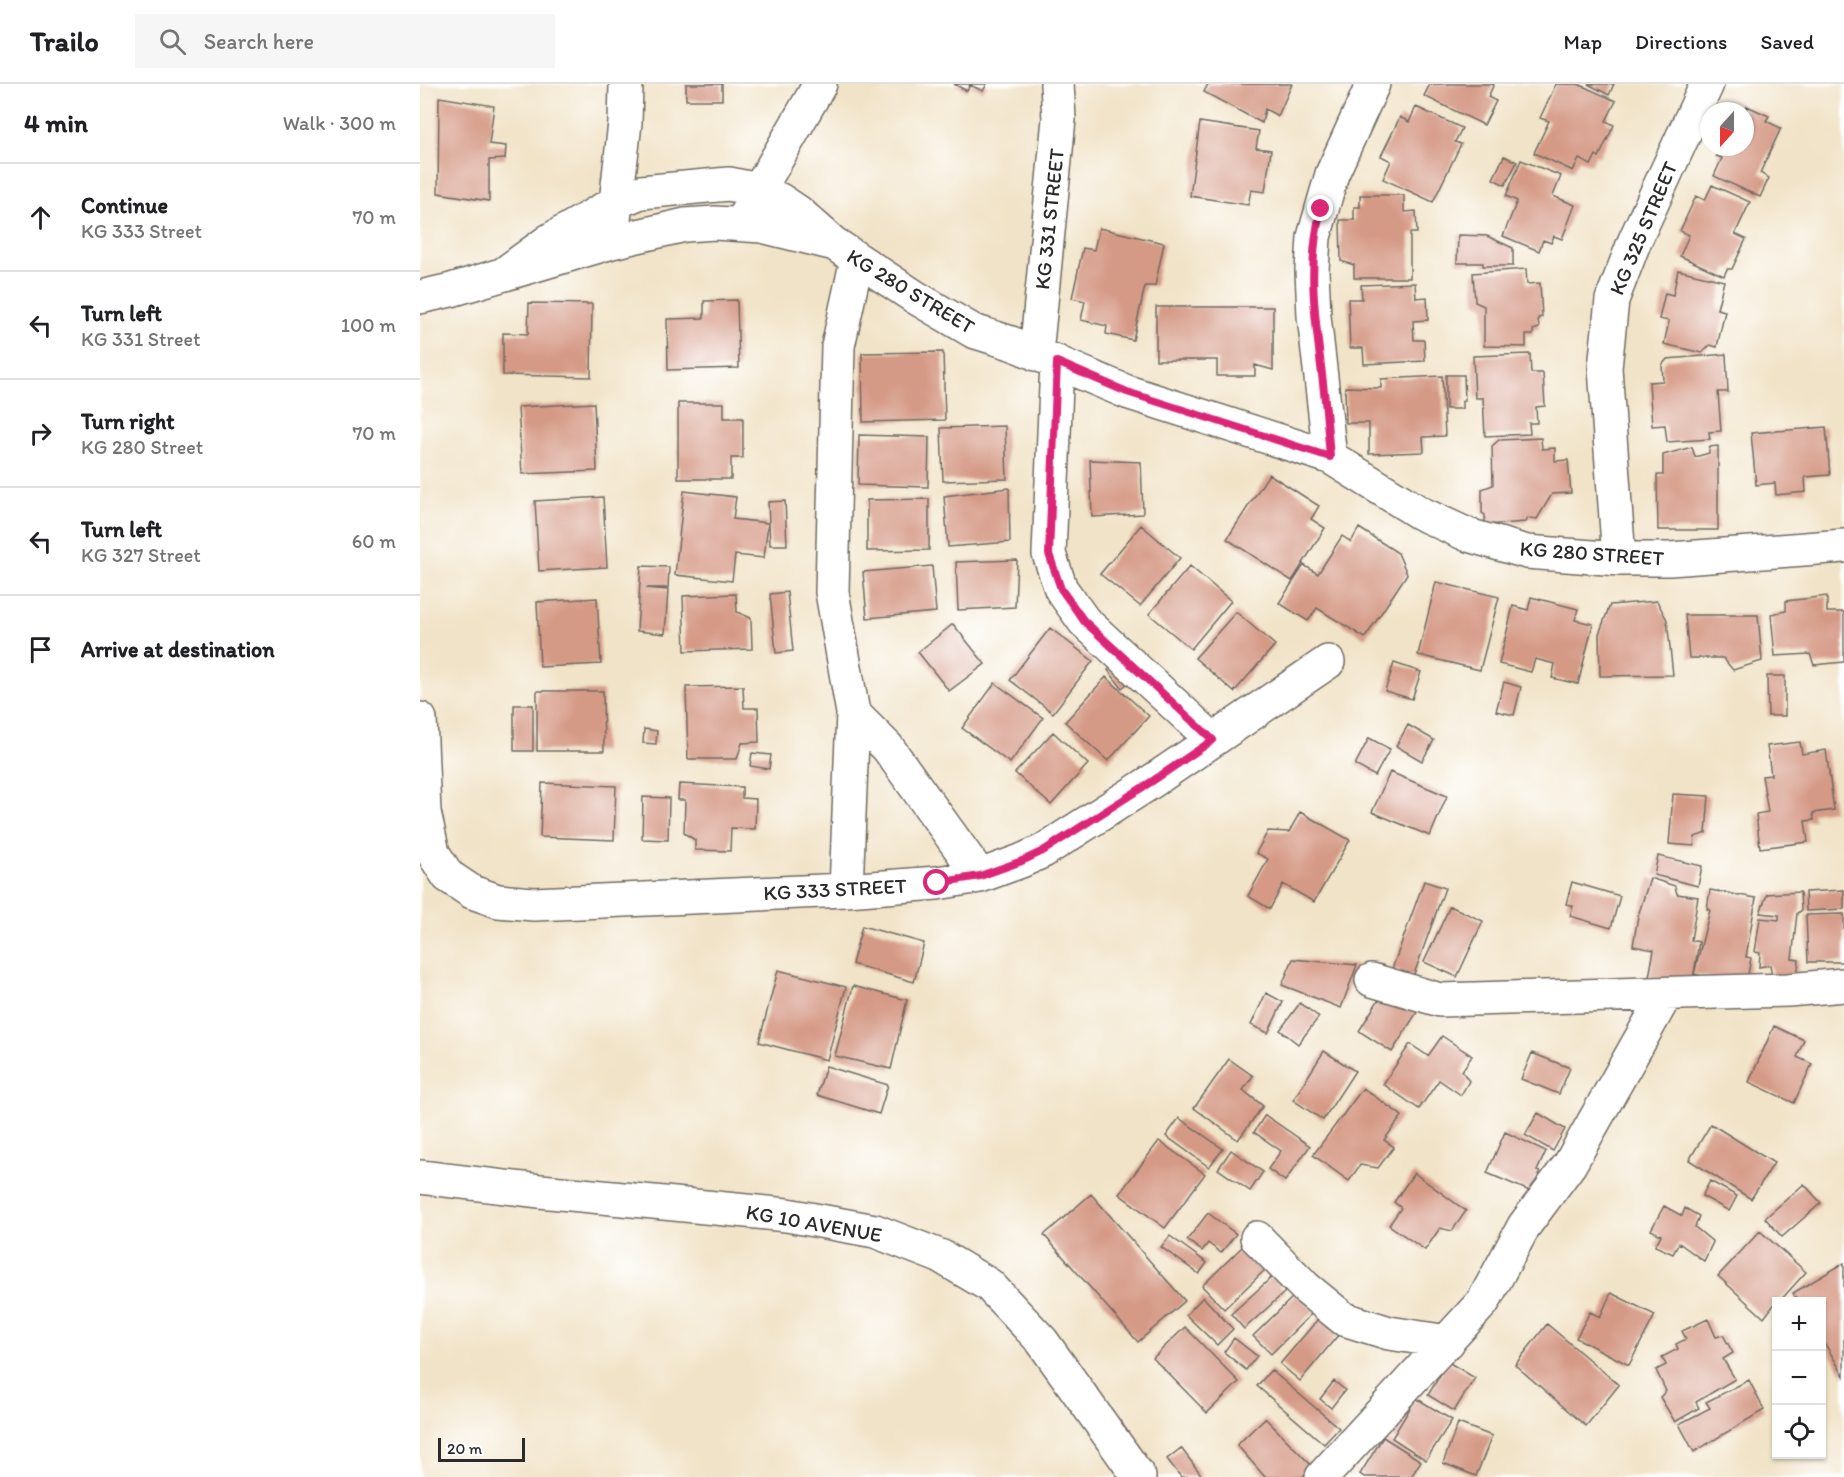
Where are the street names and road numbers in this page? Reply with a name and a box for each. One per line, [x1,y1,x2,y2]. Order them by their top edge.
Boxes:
street label: KG 331 STREET [1029,147,1069,291]
street label: KG 325 STREET [1604,157,1682,299]
street label: KG 280 STREET [843,243,980,339]
street label: KG 280 STREET [1519,535,1665,571]
street label: KG 333 STREET [763,873,907,905]
street label: KG 10 AVENUE [744,1199,884,1247]

